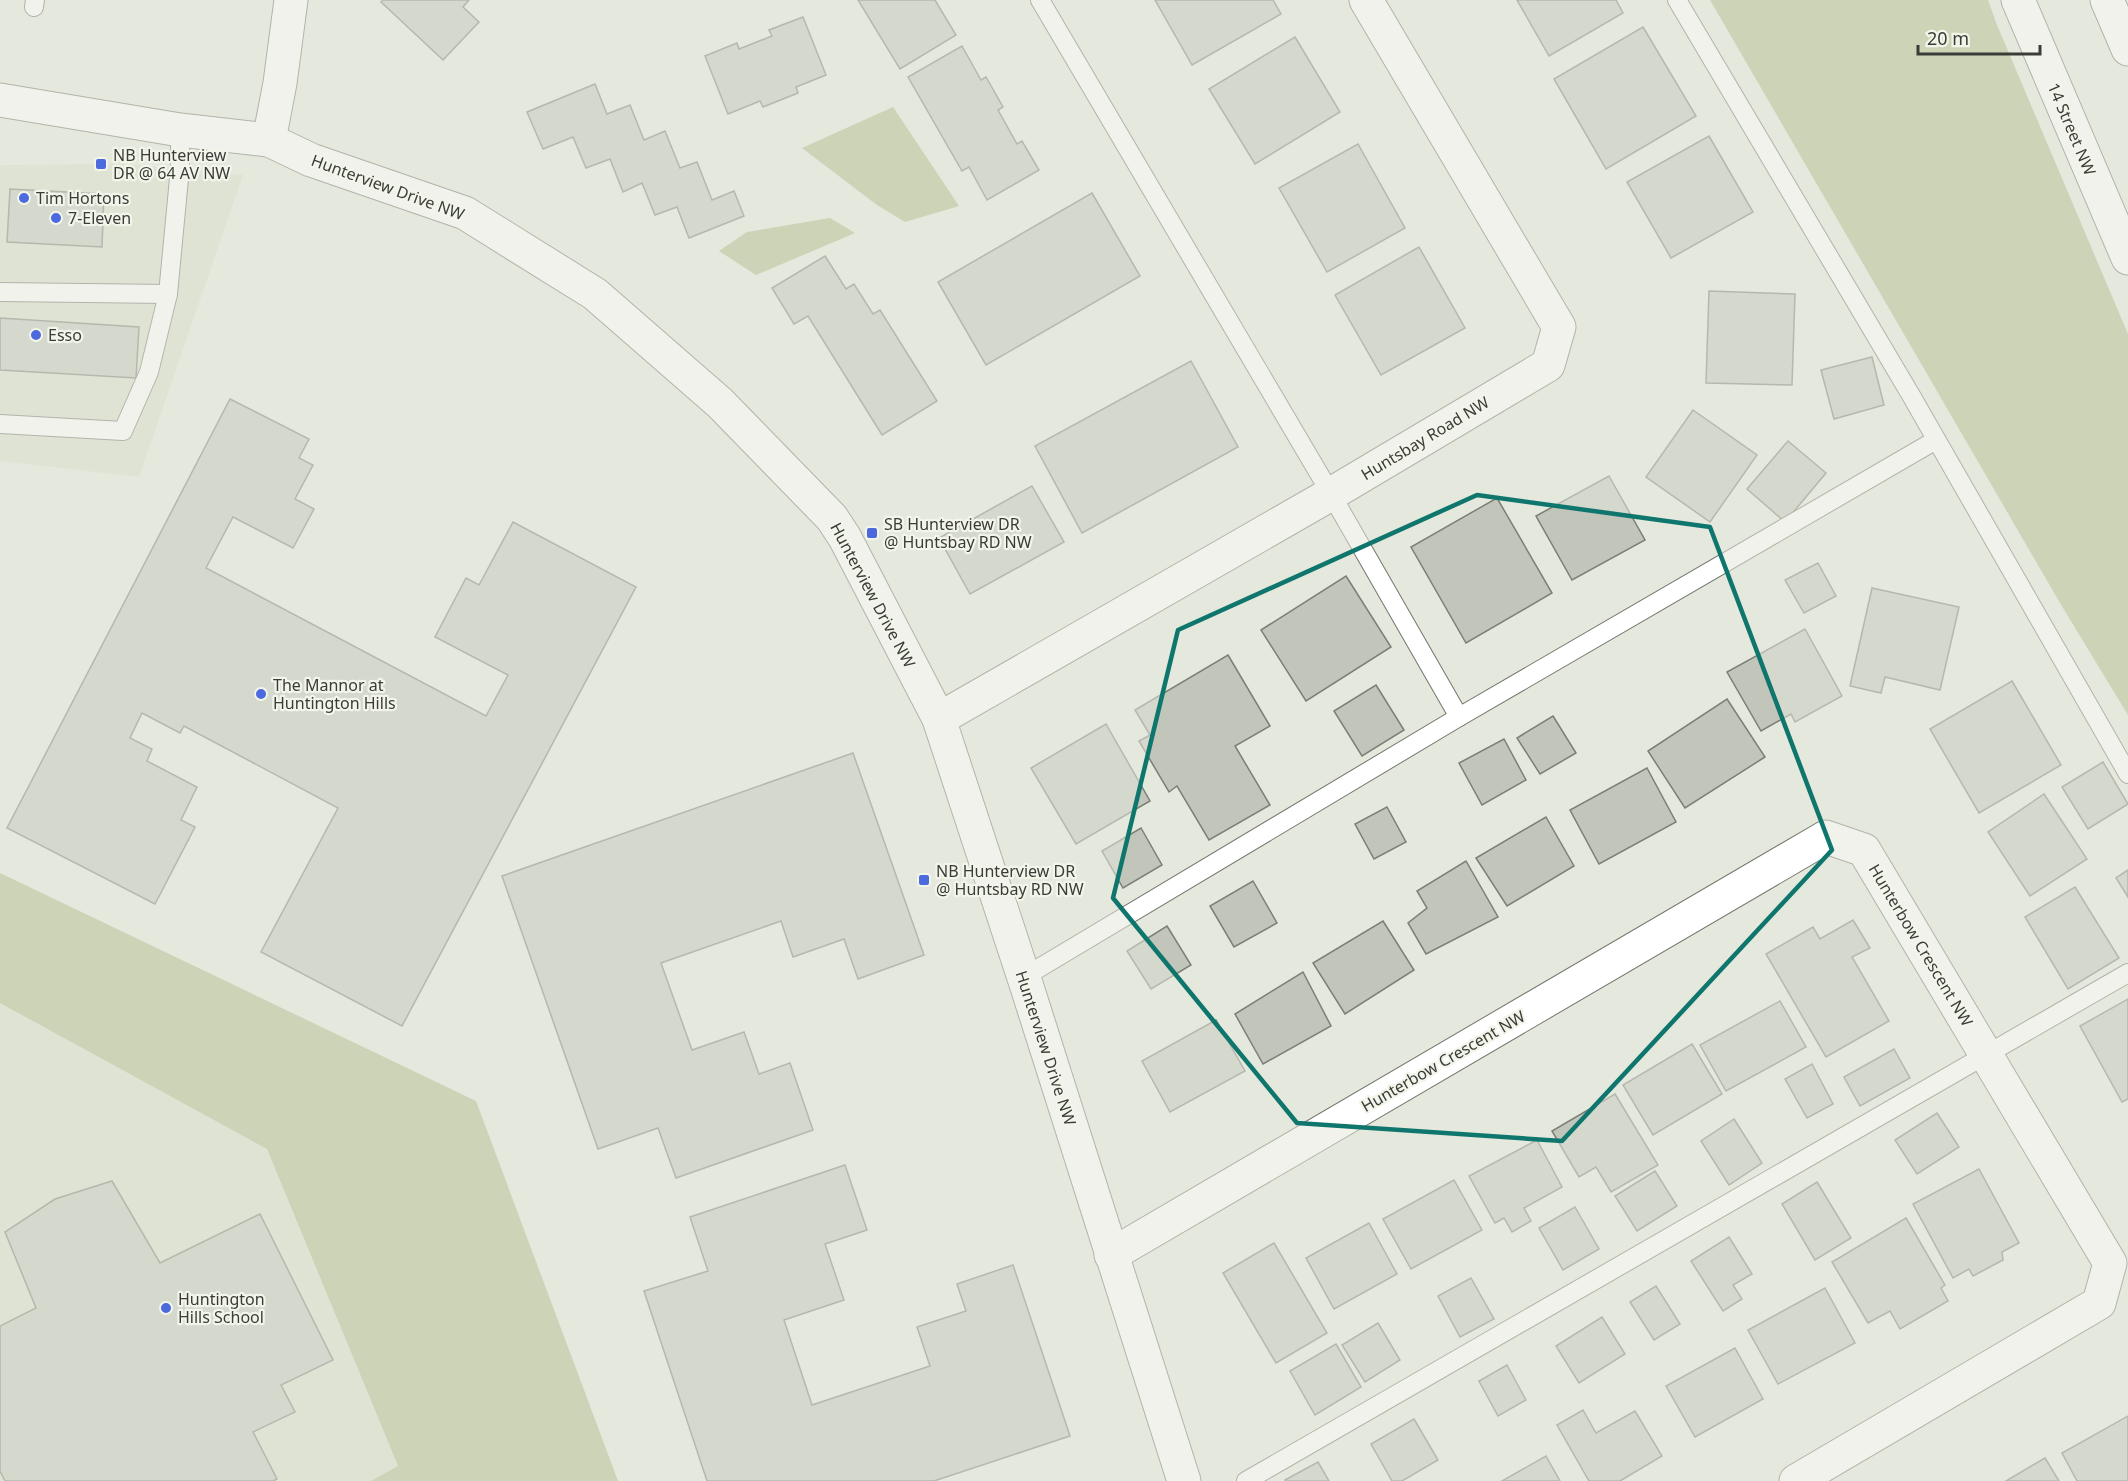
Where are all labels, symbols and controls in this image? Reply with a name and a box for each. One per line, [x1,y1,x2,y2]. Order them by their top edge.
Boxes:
scale bar [1918,18,2040,56]
text: 20 m [1927,26,1969,50]
street label: 14 Street NW [2043,79,2101,179]
place label: NB Hunterview DR @ 64 AV NW [113,144,230,184]
street label: Hunterview Drive NW [308,149,468,225]
marker: NB Hunterview DR @ 64 AV NW [94,157,108,171]
place label: Tim Hortons [36,187,129,209]
marker: Tim Hortons [17,191,31,205]
place label: 7-Eleven [68,207,131,229]
marker: 7-Eleven [49,211,63,225]
place label: Esso [48,324,82,346]
marker: Esso [29,328,43,342]
street label: Huntsbay Road NW [1357,391,1493,485]
place label: SB Hunterview DR @ Huntsbay RD NW [884,513,1032,553]
street label: Hunterview Drive NW [825,519,921,672]
marker: SB Hunterview DR @ Huntsbay RD NW [865,526,879,540]
place label: The Mannor at Huntington Hills [273,674,396,714]
marker: The Mannor at Huntington Hills [254,687,268,701]
place label: NB Hunterview DR @ Huntsbay RD NW [936,860,1084,900]
street label: Hunterbow Crescent NW [1864,860,1978,1030]
marker: NB Hunterview DR @ Huntsbay RD NW [917,873,931,887]
street label: Hunterview Drive NW [1011,968,1081,1128]
street label: Hunterbow Crescent NW [1357,1005,1529,1117]
place label: Huntington Hills School [178,1288,265,1328]
marker: Huntington Hills School [159,1301,173,1315]

